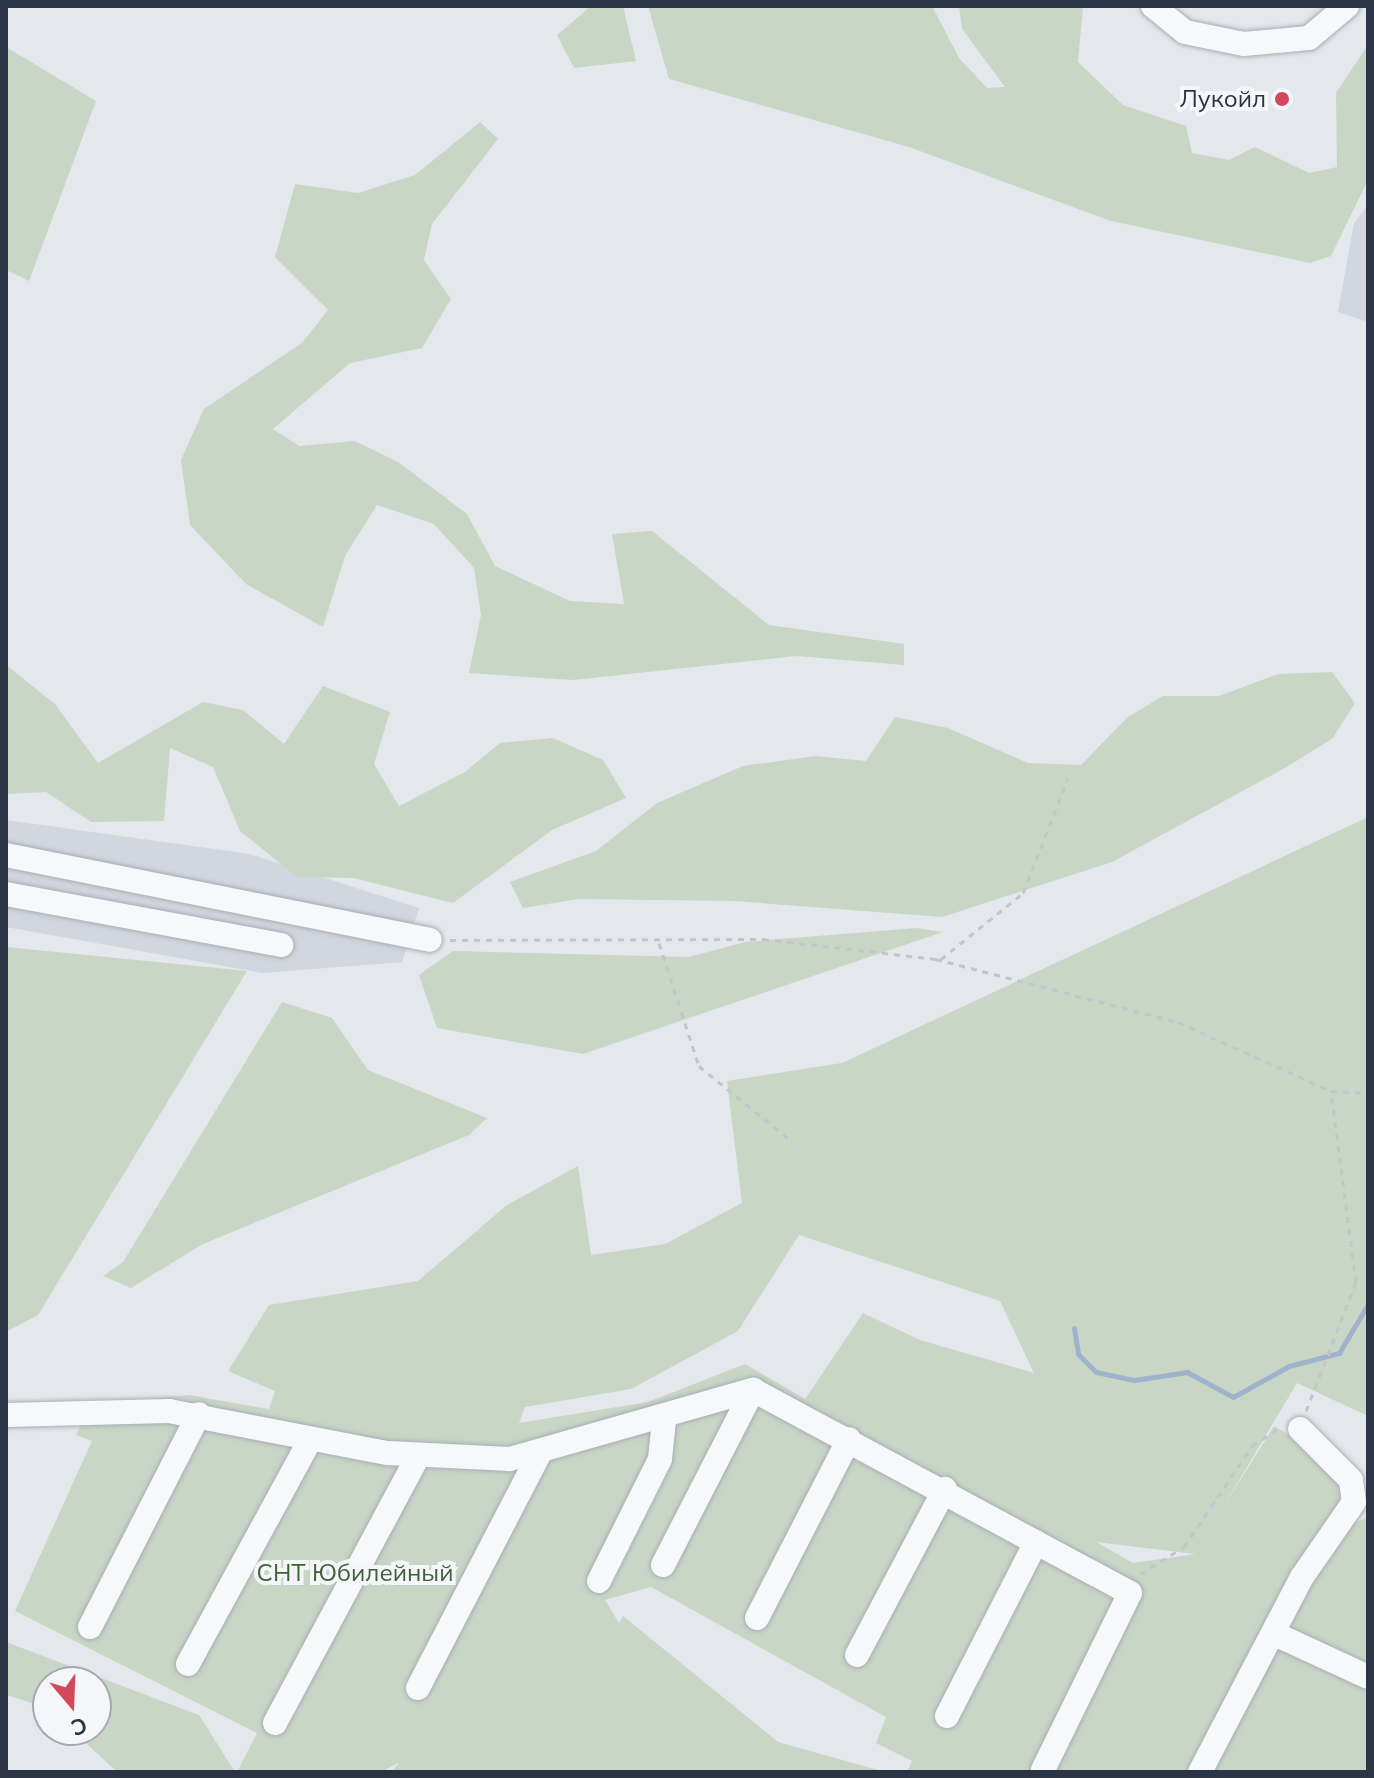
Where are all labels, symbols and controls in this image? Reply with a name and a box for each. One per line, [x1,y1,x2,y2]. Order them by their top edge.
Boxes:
place label: Лукойл [1180,85,1266,113]
marker: Лукойл [1273,90,1291,108]
park label: СНТ Юбилейный [257,1559,453,1587]
north arrow [32,1666,112,1746]
text: С [67,1711,91,1742]

